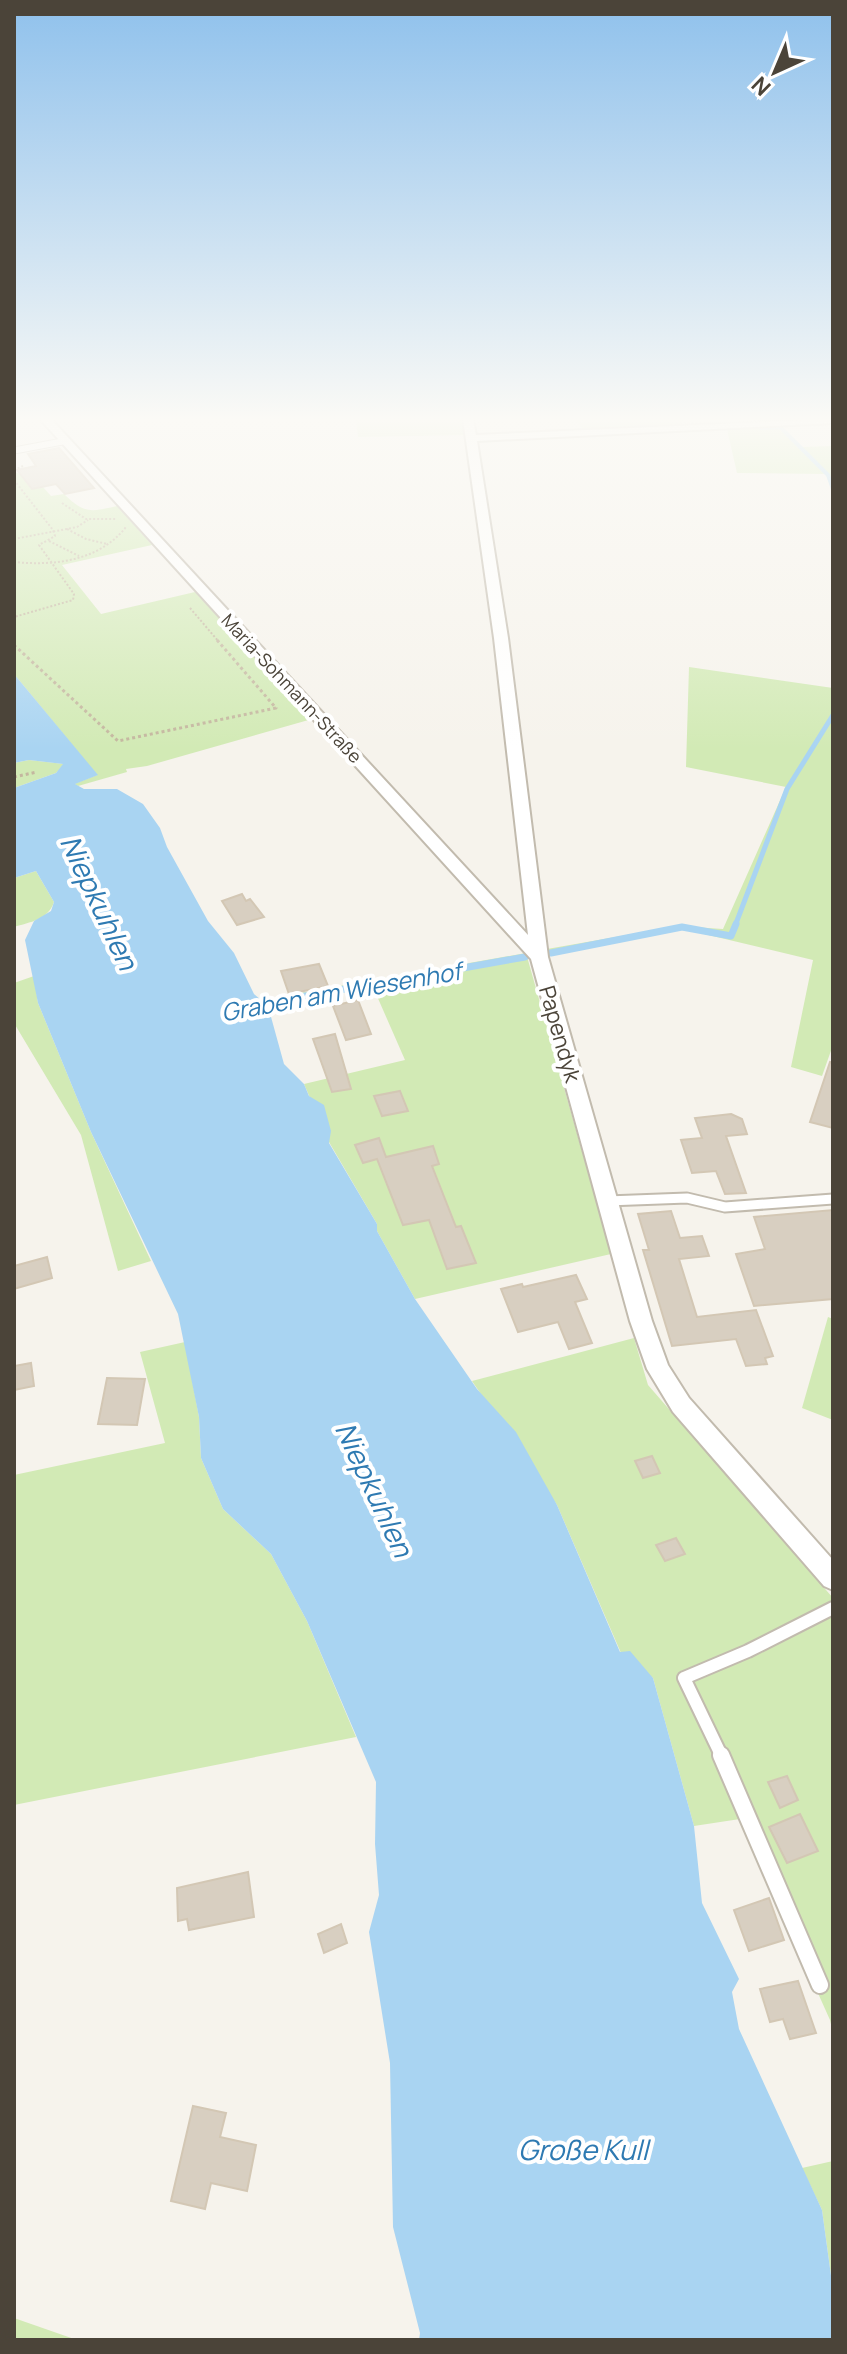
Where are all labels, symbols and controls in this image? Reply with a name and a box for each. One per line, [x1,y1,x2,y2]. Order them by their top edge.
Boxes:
north arrow [735,32,815,112]
text: N [745,70,777,103]
street label: Maria-Sohmann-Straße [216,608,368,768]
water label: Niepkuhlen [52,828,148,977]
water label: Graben am Wiesenhof [219,953,468,1028]
street label: Papendyk [532,982,588,1087]
water label: Niepkuhlen [327,1415,423,1564]
water label: Große Kull [518,2130,652,2168]

